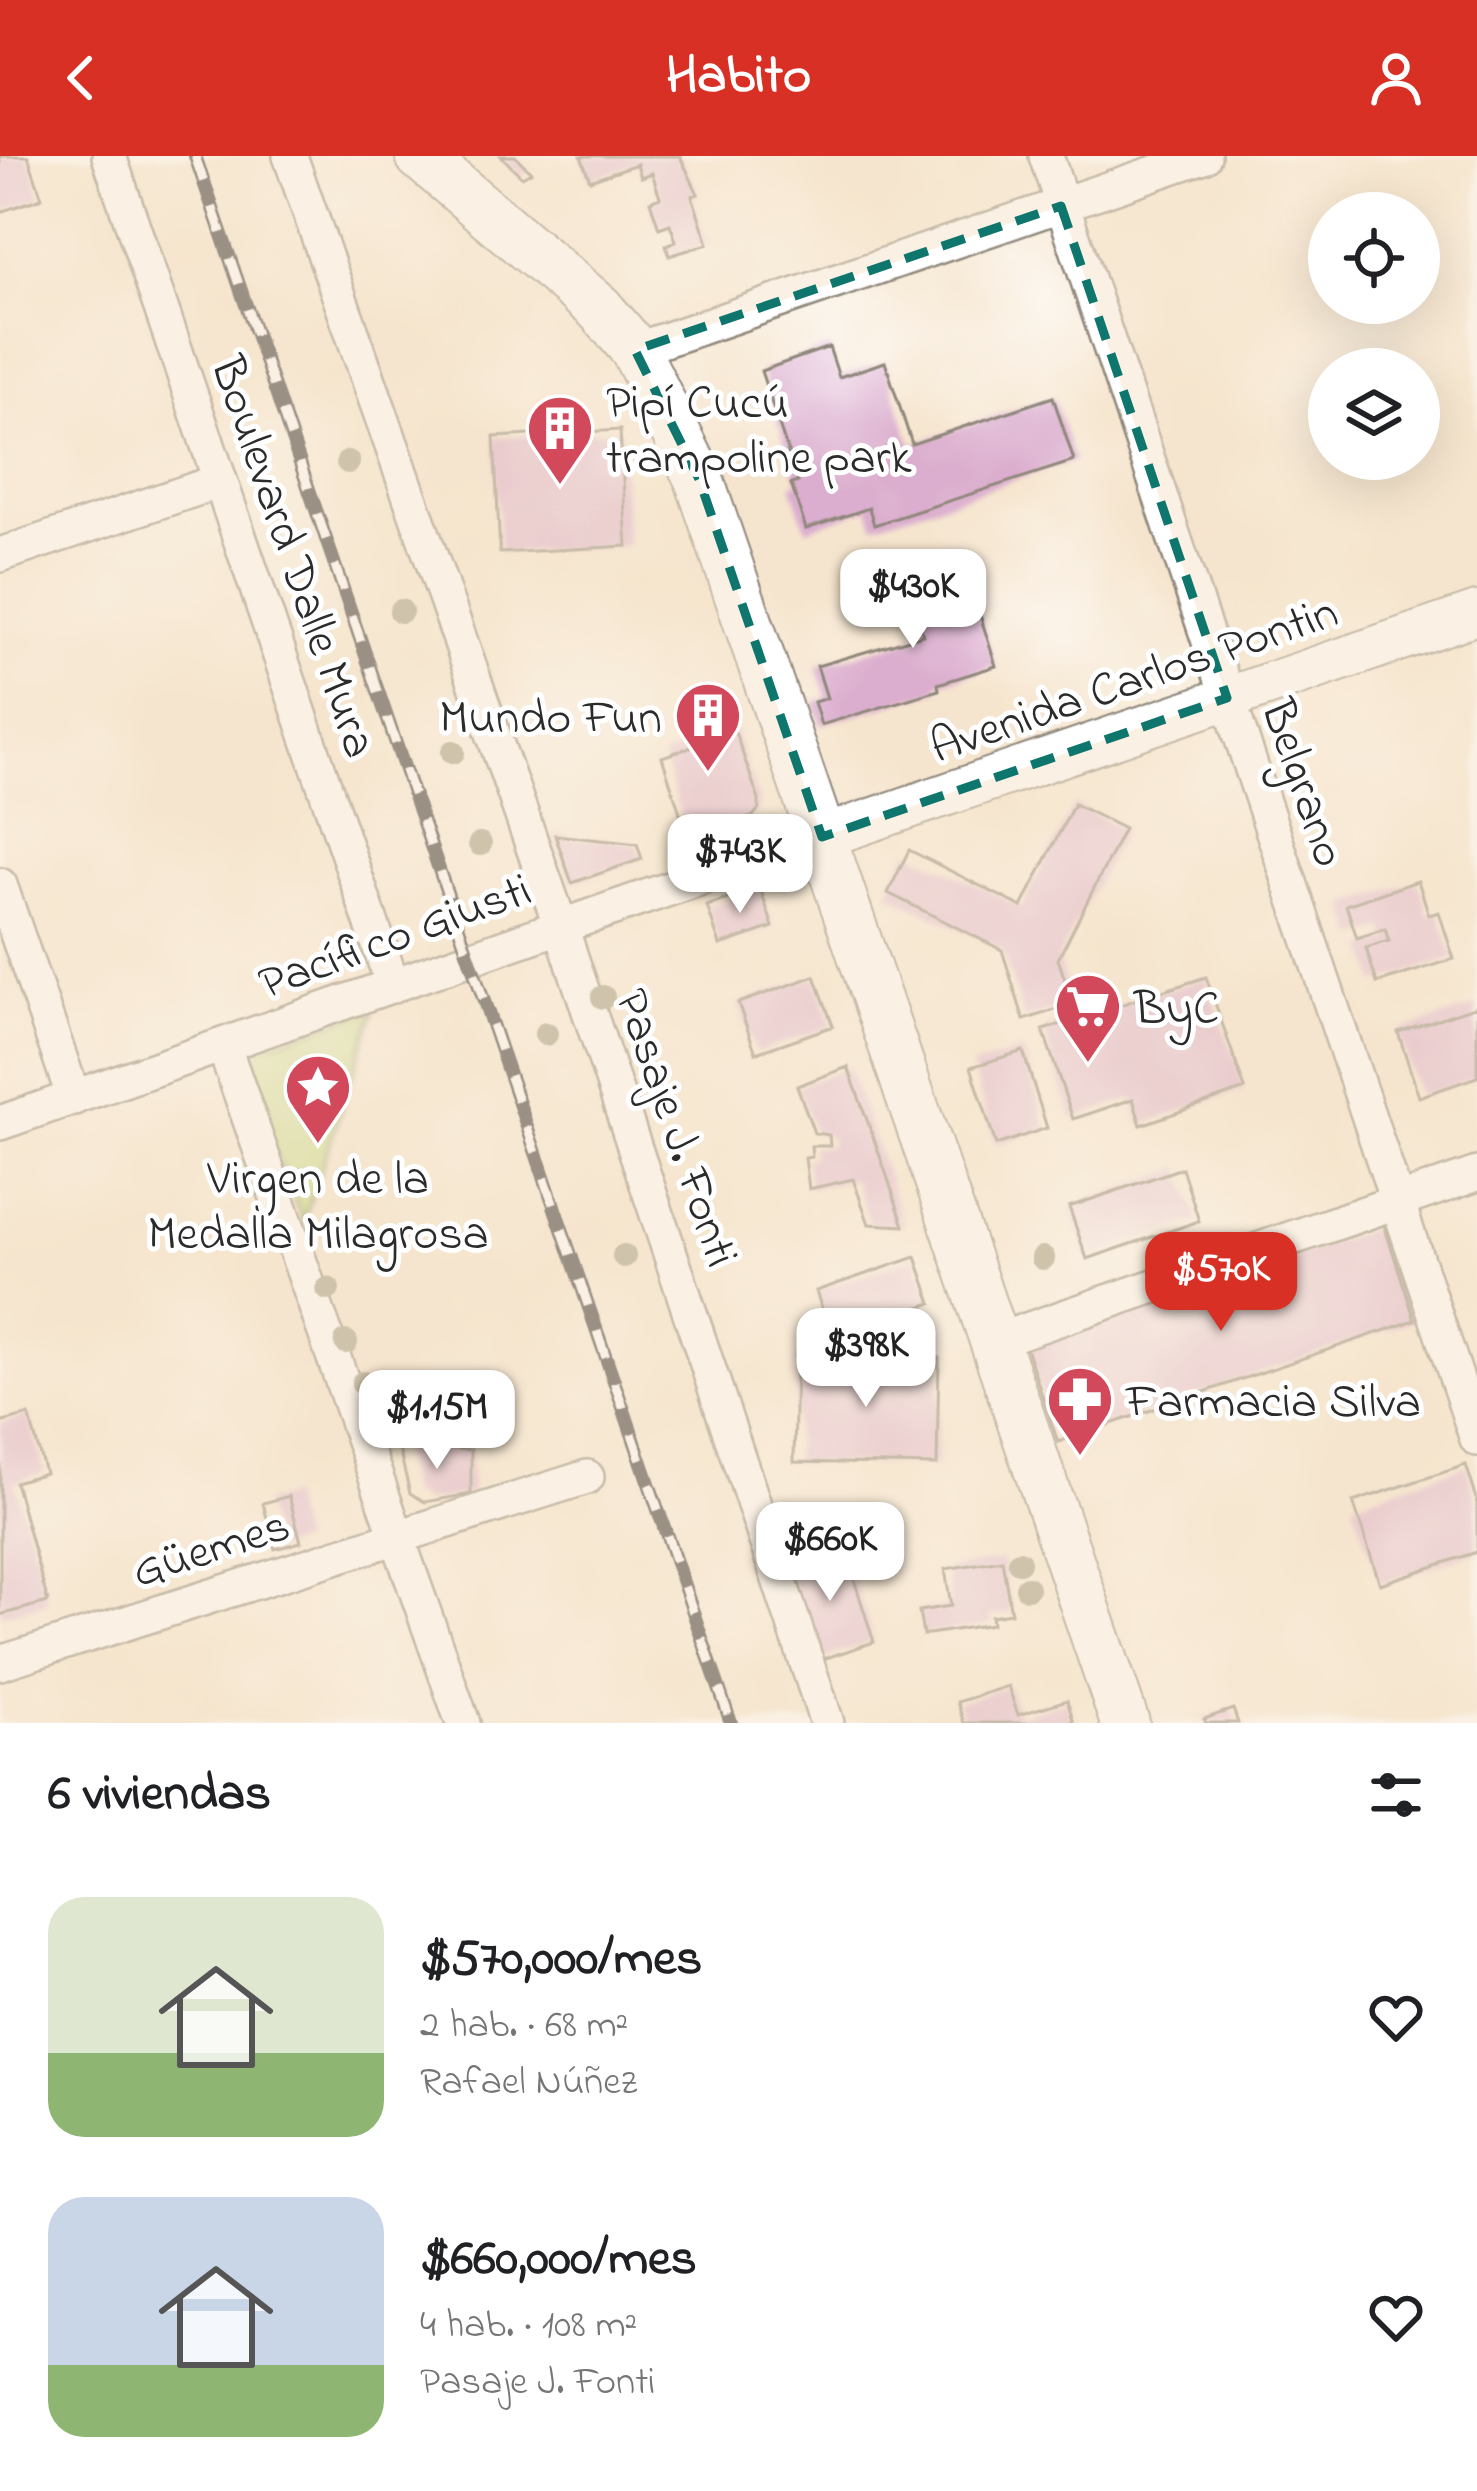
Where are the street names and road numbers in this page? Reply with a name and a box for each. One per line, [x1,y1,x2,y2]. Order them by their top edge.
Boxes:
street label: Boulevard Dalle Mura [189,346,393,768]
street label: Avenida Carlos Pontin [921,579,1348,784]
street label: Belgrano [1239,690,1363,877]
street label: Pacífico Giusti [250,857,542,1020]
street label: Pasaje J. Fonti [594,980,755,1277]
street label: Güemes [124,1492,299,1609]

